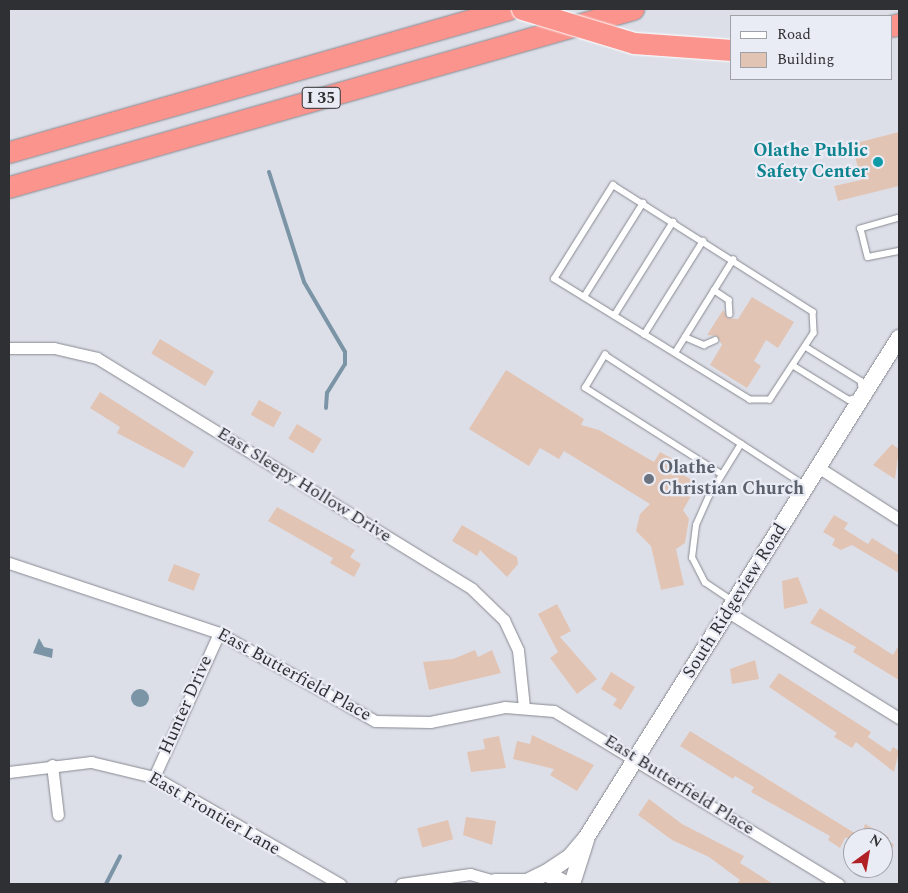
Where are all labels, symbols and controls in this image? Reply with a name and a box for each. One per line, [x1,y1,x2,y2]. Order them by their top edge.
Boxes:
legend [730,15,893,80]
text: Road [777,23,811,46]
text: Building [777,48,834,71]
road number: I 35 [301,85,341,112]
place label: Olathe Public Safety Center [753,141,868,183]
marker: Olathe Public Safety Center [872,156,884,168]
street label: East Sleepy Hollow Drive [213,422,395,548]
place label: Olathe Christian Church [659,458,804,500]
marker: Olathe Christian Church [643,473,655,485]
street label: South Ridgeview Road [679,520,791,682]
street label: East Butterfield Place [213,624,375,726]
street label: Hunter Drive [155,652,217,758]
street label: East Butterfield Place [600,730,758,840]
street label: East Frontier Lane [144,767,284,861]
north arrow [843,828,893,878]
text: N [865,829,886,853]

